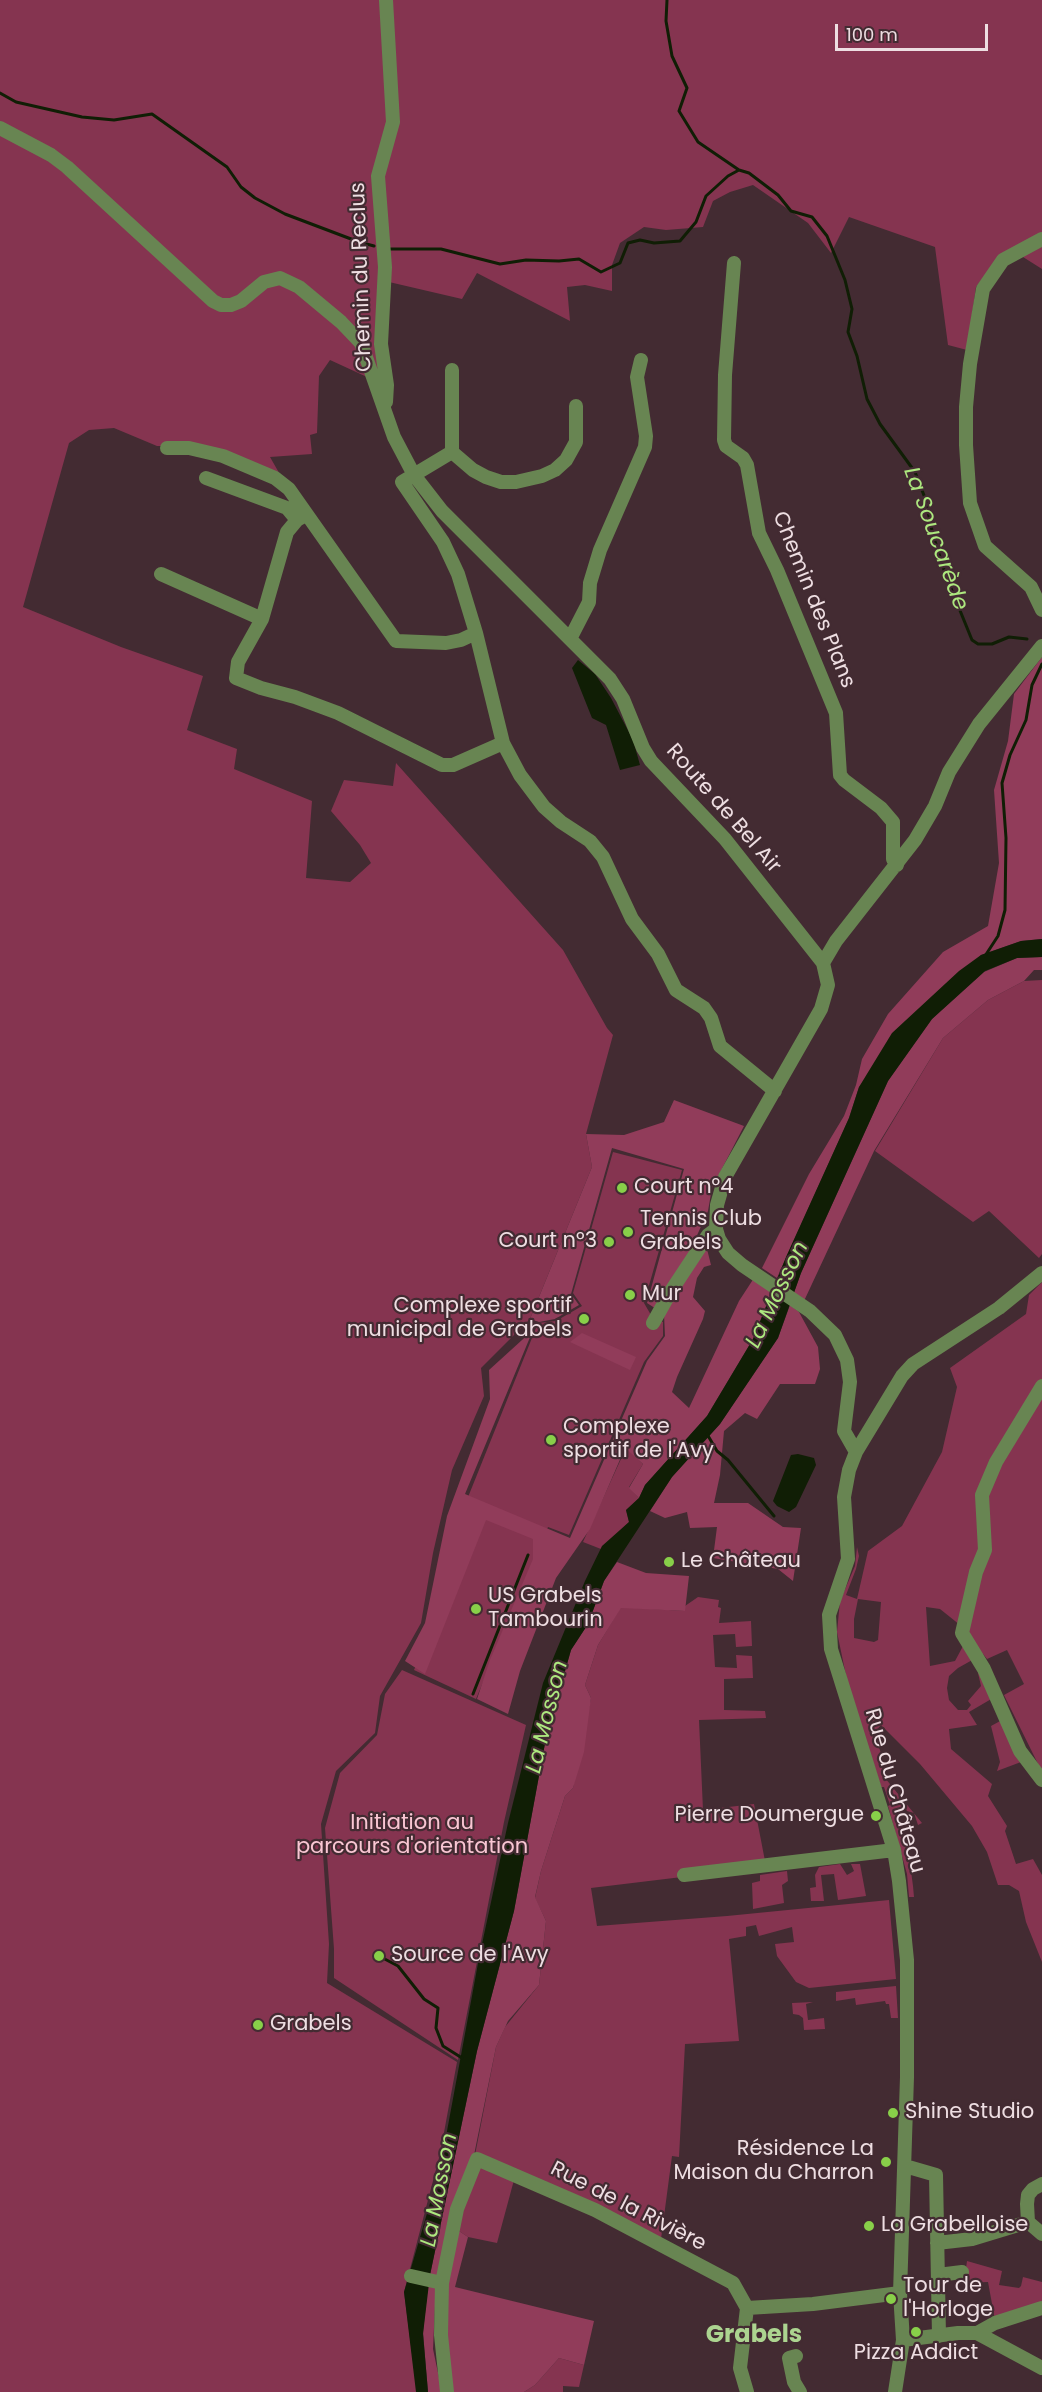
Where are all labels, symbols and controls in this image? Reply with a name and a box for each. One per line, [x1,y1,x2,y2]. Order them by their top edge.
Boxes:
scale bar [838,12,991,50]
text: 100 m [846,22,898,47]
street label: Chemin du Reclus [346,182,378,372]
water label: La Soucarède [897,464,973,614]
street label: Chemin des Plans [766,508,860,692]
street label: Route de Bel Air [660,739,786,879]
place label: Court n°4 [634,1175,733,1201]
marker: Court n°4 [615,1181,629,1195]
place label: Tennis Club Grabels [640,1207,762,1257]
marker: Tennis Club Grabels [621,1225,635,1239]
place label: Court n°3 [498,1229,597,1255]
marker: Court n°3 [602,1235,616,1249]
water label: La Mosson [741,1237,815,1353]
place label: Mur [642,1282,681,1308]
marker: Mur [623,1288,637,1302]
place label: Complexe sportif municipal de Grabels [347,1294,572,1344]
marker: Complexe sportif municipal de Grabels [577,1312,591,1326]
place label: Complexe sportif de l'Avy [563,1415,714,1465]
marker: Complexe sportif de l'Avy [544,1433,558,1447]
place label: Le Château [681,1549,801,1575]
marker: Le Château [662,1555,676,1569]
place label: US Grabels Tambourin [488,1584,603,1634]
marker: US Grabels Tambourin [469,1602,483,1616]
water label: La Mosson [521,1658,575,1776]
street label: Rue du Château [858,1706,930,1876]
place label: Pierre Doumergue [674,1803,864,1829]
marker: Pierre Doumergue [869,1809,883,1823]
park label: Initiation au parcours d'orientation [296,1811,528,1861]
place label: Source de l'Avy [391,1943,548,1969]
marker: Source de l'Avy [372,1949,386,1963]
place label: Grabels [270,2012,352,2038]
marker: Grabels [251,2018,265,2032]
place label: Shine Studio [905,2100,1034,2126]
marker: Shine Studio [886,2106,900,2120]
water label: La Mosson [416,2131,464,2249]
place label: Résidence La Maison du Charron [673,2137,874,2187]
marker: Résidence La Maison du Charron [879,2155,893,2169]
street label: Rue de la Rivière [546,2157,710,2257]
place label: La Grabelloise [881,2213,1028,2239]
marker: La Grabelloise [862,2219,876,2233]
place label: Tour de l'Horloge [903,2274,993,2324]
marker: Tour de l'Horloge [884,2292,898,2306]
district label: Grabels [706,2322,802,2350]
marker: Pizza Addict [909,2325,923,2339]
place label: Pizza Addict [854,2341,978,2367]

